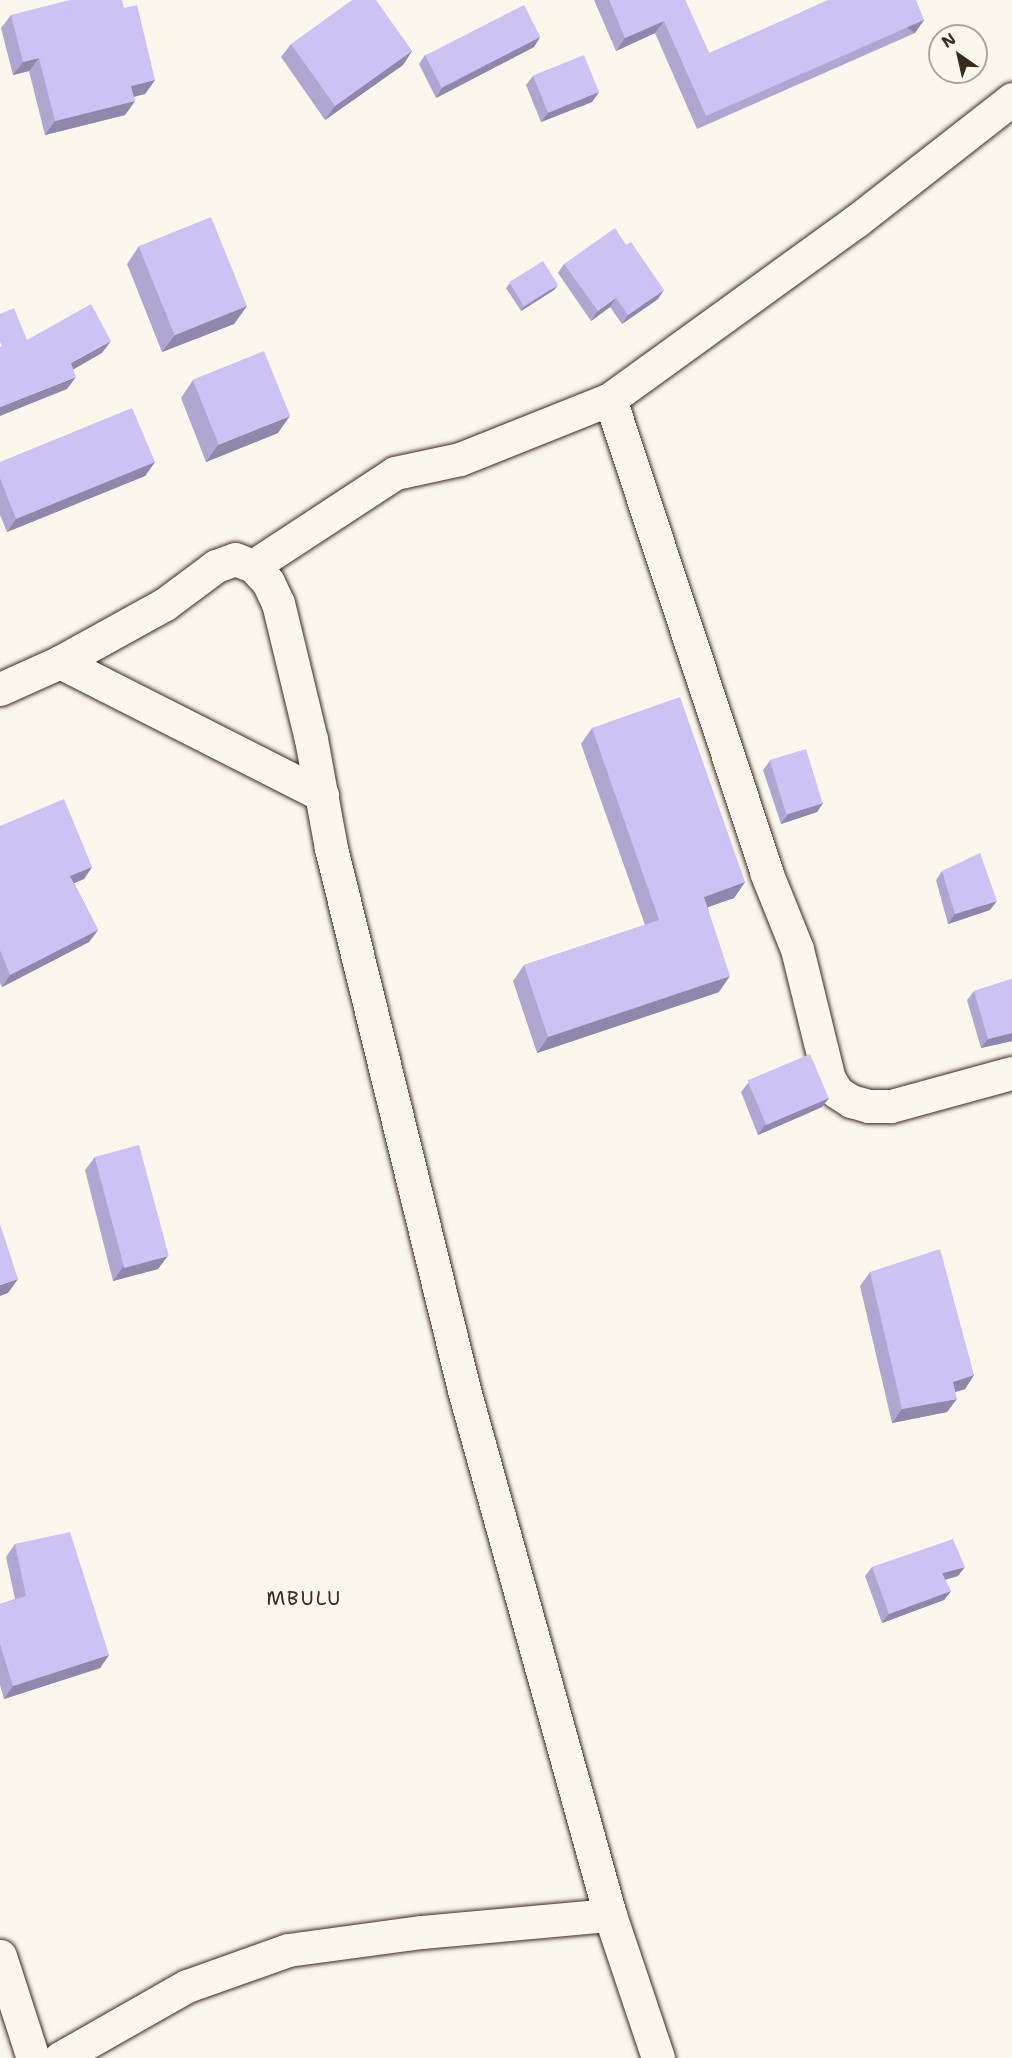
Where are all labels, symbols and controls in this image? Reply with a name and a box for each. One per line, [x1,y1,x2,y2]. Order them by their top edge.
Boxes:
north arrow [928,24,988,84]
text: N [938,28,960,53]
district label: MBULU [266,1586,342,1610]

